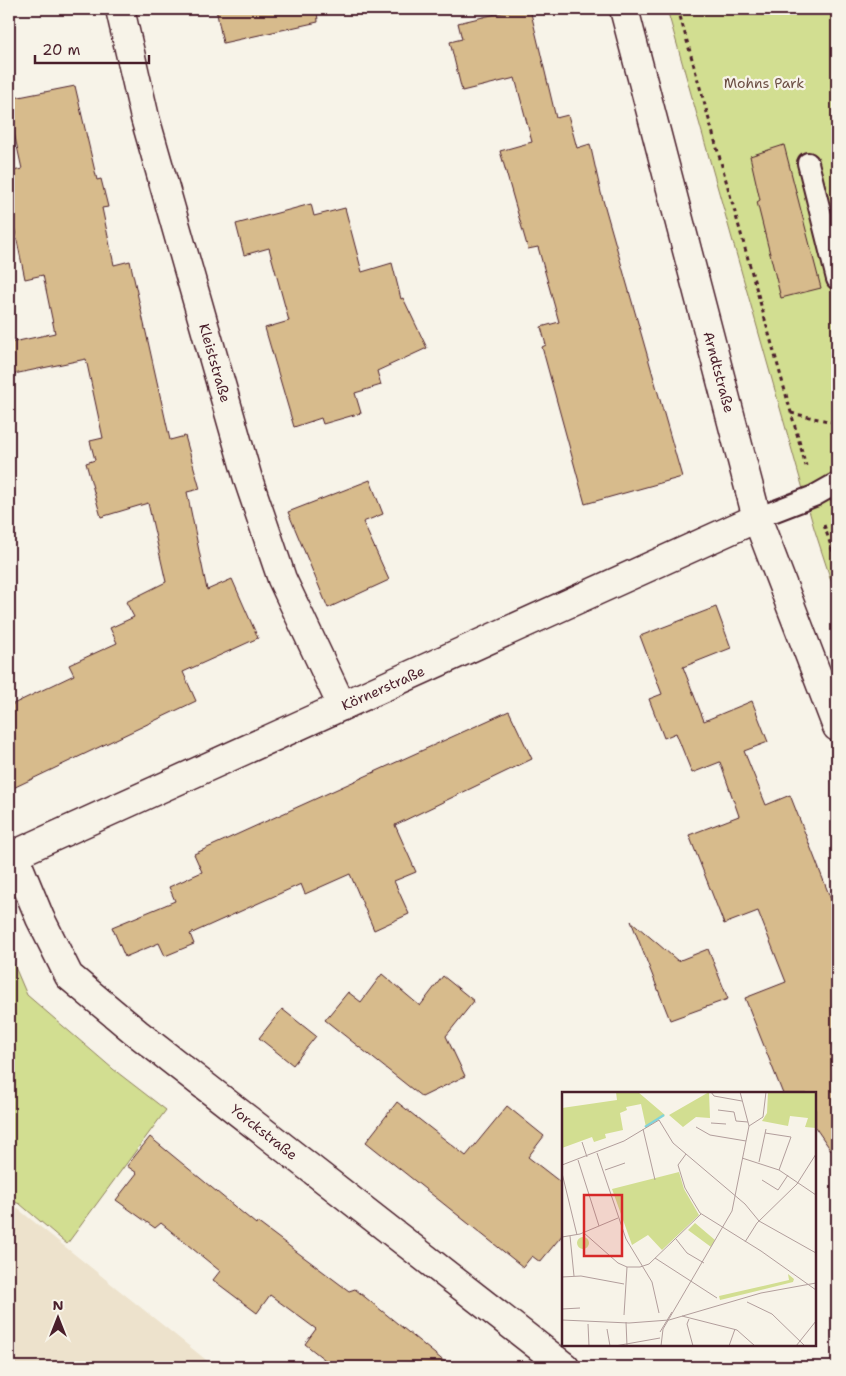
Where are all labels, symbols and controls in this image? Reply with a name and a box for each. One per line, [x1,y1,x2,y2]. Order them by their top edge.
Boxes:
scale bar [35,32,149,64]
text: 20 m [42,40,81,60]
park label: Mohns Park [724,74,804,92]
street label: Kleiststraße [195,322,235,405]
street label: Arndtstraße [699,329,739,415]
street label: Körnerstraße [339,662,428,714]
inset map [562,1092,816,1346]
street label: Yorckstraße [227,1100,301,1164]
north arrow [32,1294,82,1344]
text: N [52,1296,64,1314]

